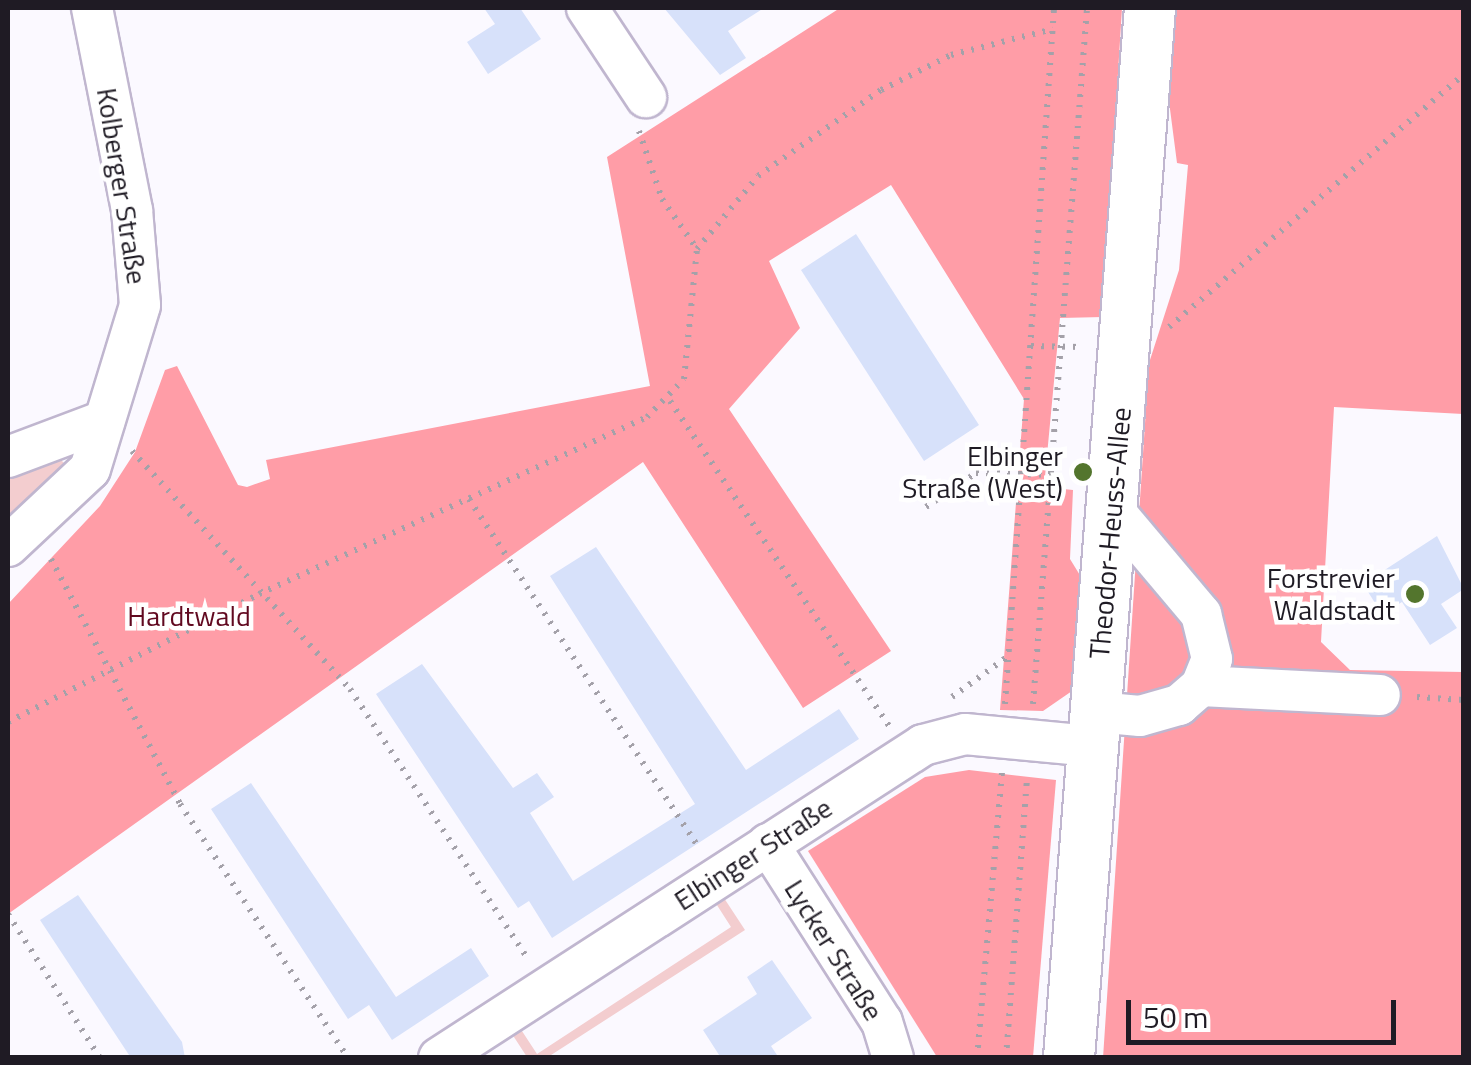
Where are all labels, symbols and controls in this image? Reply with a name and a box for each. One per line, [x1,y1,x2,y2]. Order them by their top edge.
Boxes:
street label: Kolberger Straße [90,85,154,287]
street label: Theodor-Heuss-Allee [1082,406,1138,660]
place label: Elbinger Straße (West) [902,439,1063,505]
marker: Elbinger Straße (West) [1072,461,1094,483]
place label: Forstrevier Waldstadt [1267,561,1395,627]
marker: Forstrevier Waldstadt [1404,583,1426,605]
park label: Hardtwald [127,599,251,633]
street label: Elbinger Straße [668,791,838,917]
street label: Lycker Straße [778,874,890,1026]
scale bar [1131,980,1401,1042]
text: 50 m [1143,994,1208,1040]

